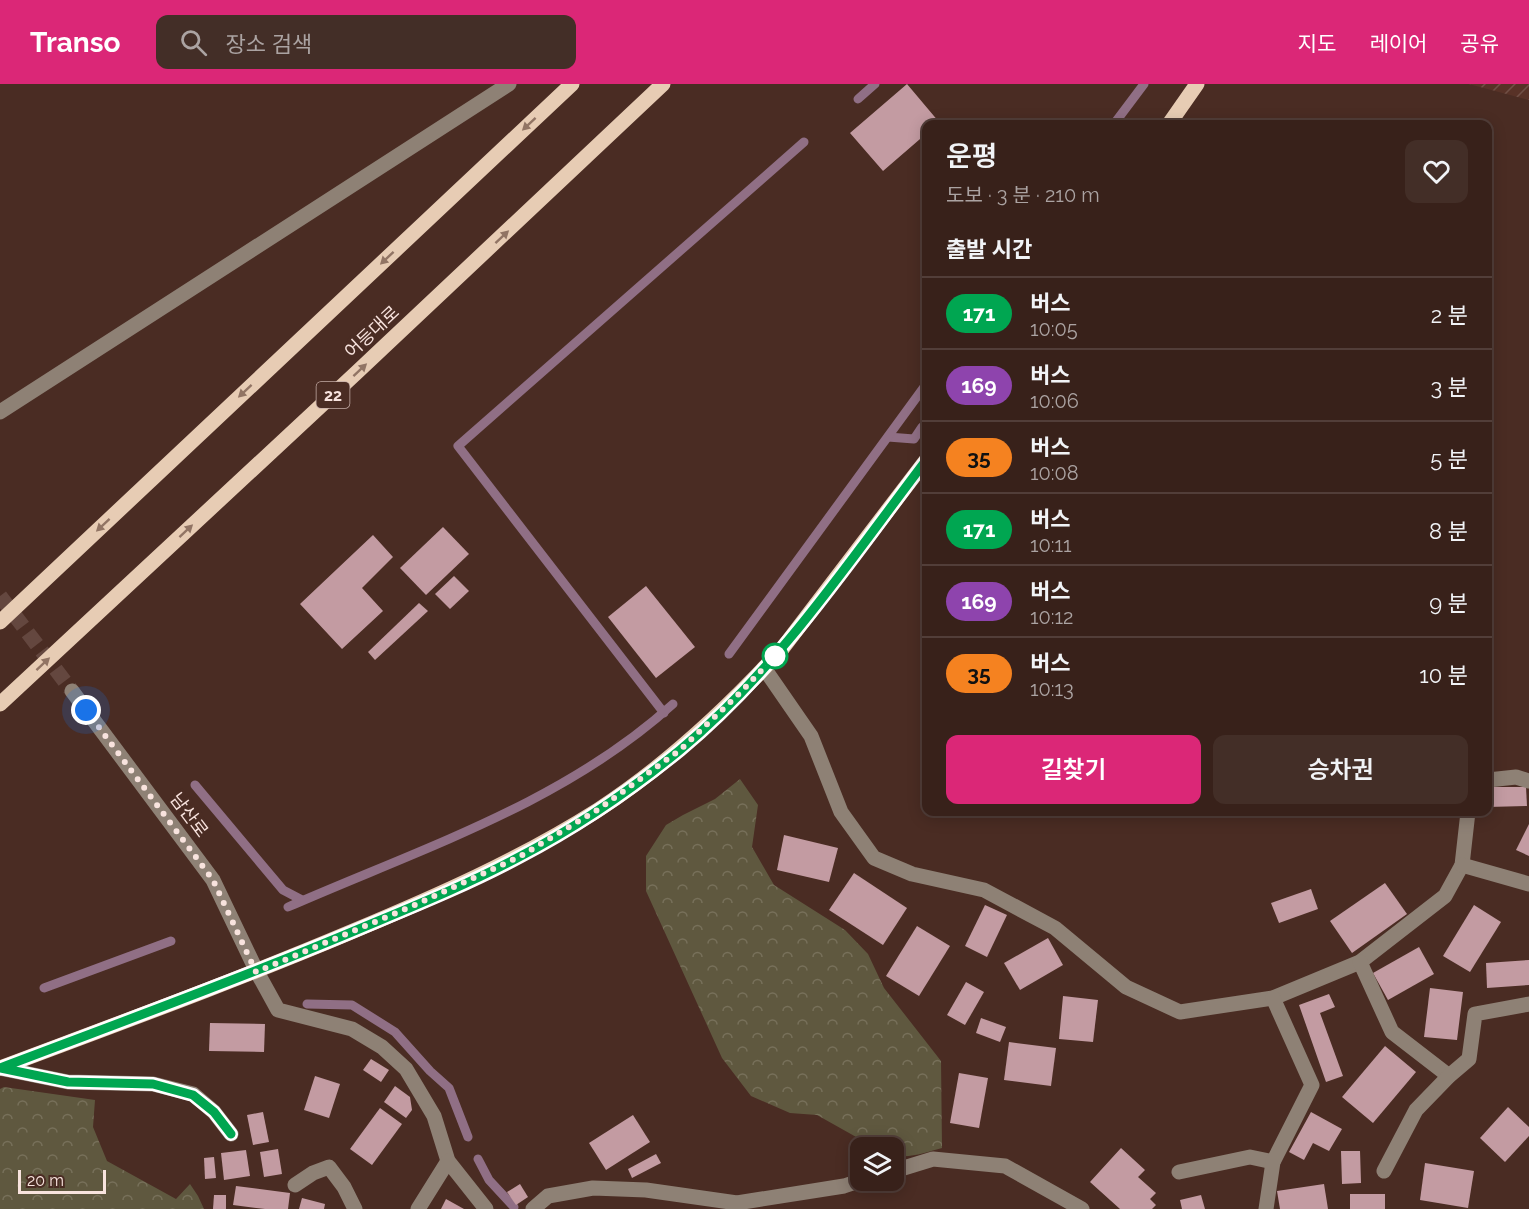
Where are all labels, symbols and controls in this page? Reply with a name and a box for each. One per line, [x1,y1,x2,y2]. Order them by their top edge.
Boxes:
search box [156,15,576,69]
text: Transo [30,26,120,59]
icon: search [177,26,210,59]
text: 장소 검색 [225,31,312,57]
text: 지도 [1298,31,1336,56]
text: 레이어 [1369,31,1427,56]
text: 공유 [1460,31,1499,56]
one-way arrow [522,117,537,131]
text: 운평 [946,140,998,173]
button: heart [1405,140,1468,203]
text: 도보 · 3 분 · 210 m [946,183,1100,207]
one-way arrow [494,230,508,244]
text: 출발 시간 [946,236,1032,262]
one-way arrow [381,250,395,264]
text: 버스 [1030,290,1070,316]
street label: 어등대로 [340,301,403,362]
text: 171 [963,301,995,326]
text: 2 분 [1431,302,1468,328]
text: 10:05 [1030,317,1078,341]
text: 버스 [1030,362,1070,388]
one-way arrow [352,363,367,377]
text: 169 [961,373,997,398]
text: 3 분 [1430,374,1468,400]
road number: 22 [316,382,350,408]
one-way arrow [238,384,253,398]
text: 10:06 [1030,389,1079,413]
text: 버스 [1030,434,1070,460]
text: 35 [967,445,991,470]
text: 5 분 [1430,446,1468,472]
text: 10:08 [1030,461,1079,485]
text: 버스 [1030,506,1070,532]
text: 171 [963,517,995,542]
one-way arrow [96,518,111,532]
text: 8 분 [1429,518,1468,544]
one-way arrow [178,525,193,538]
text: 10:11 [1030,533,1072,557]
text: 버스 [1030,578,1070,604]
text: 169 [961,589,997,614]
text: 9 분 [1429,590,1468,616]
text: 10:12 [1030,605,1074,629]
unlabelled marker [762,643,788,669]
text: 버스 [1030,650,1070,676]
one-way arrow [35,658,50,671]
text: 35 [967,661,991,686]
text: 10 분 [1419,662,1468,688]
text: 10:13 [1030,677,1074,701]
your location [71,695,101,725]
button: 길찾기 [946,735,1201,804]
button: 승차권 [1213,735,1468,804]
street label: 남산로 [166,789,213,841]
map controls [850,1137,904,1191]
button: layers [850,1137,904,1191]
scale bar [18,1167,106,1194]
text: 20 m [27,1171,64,1190]

